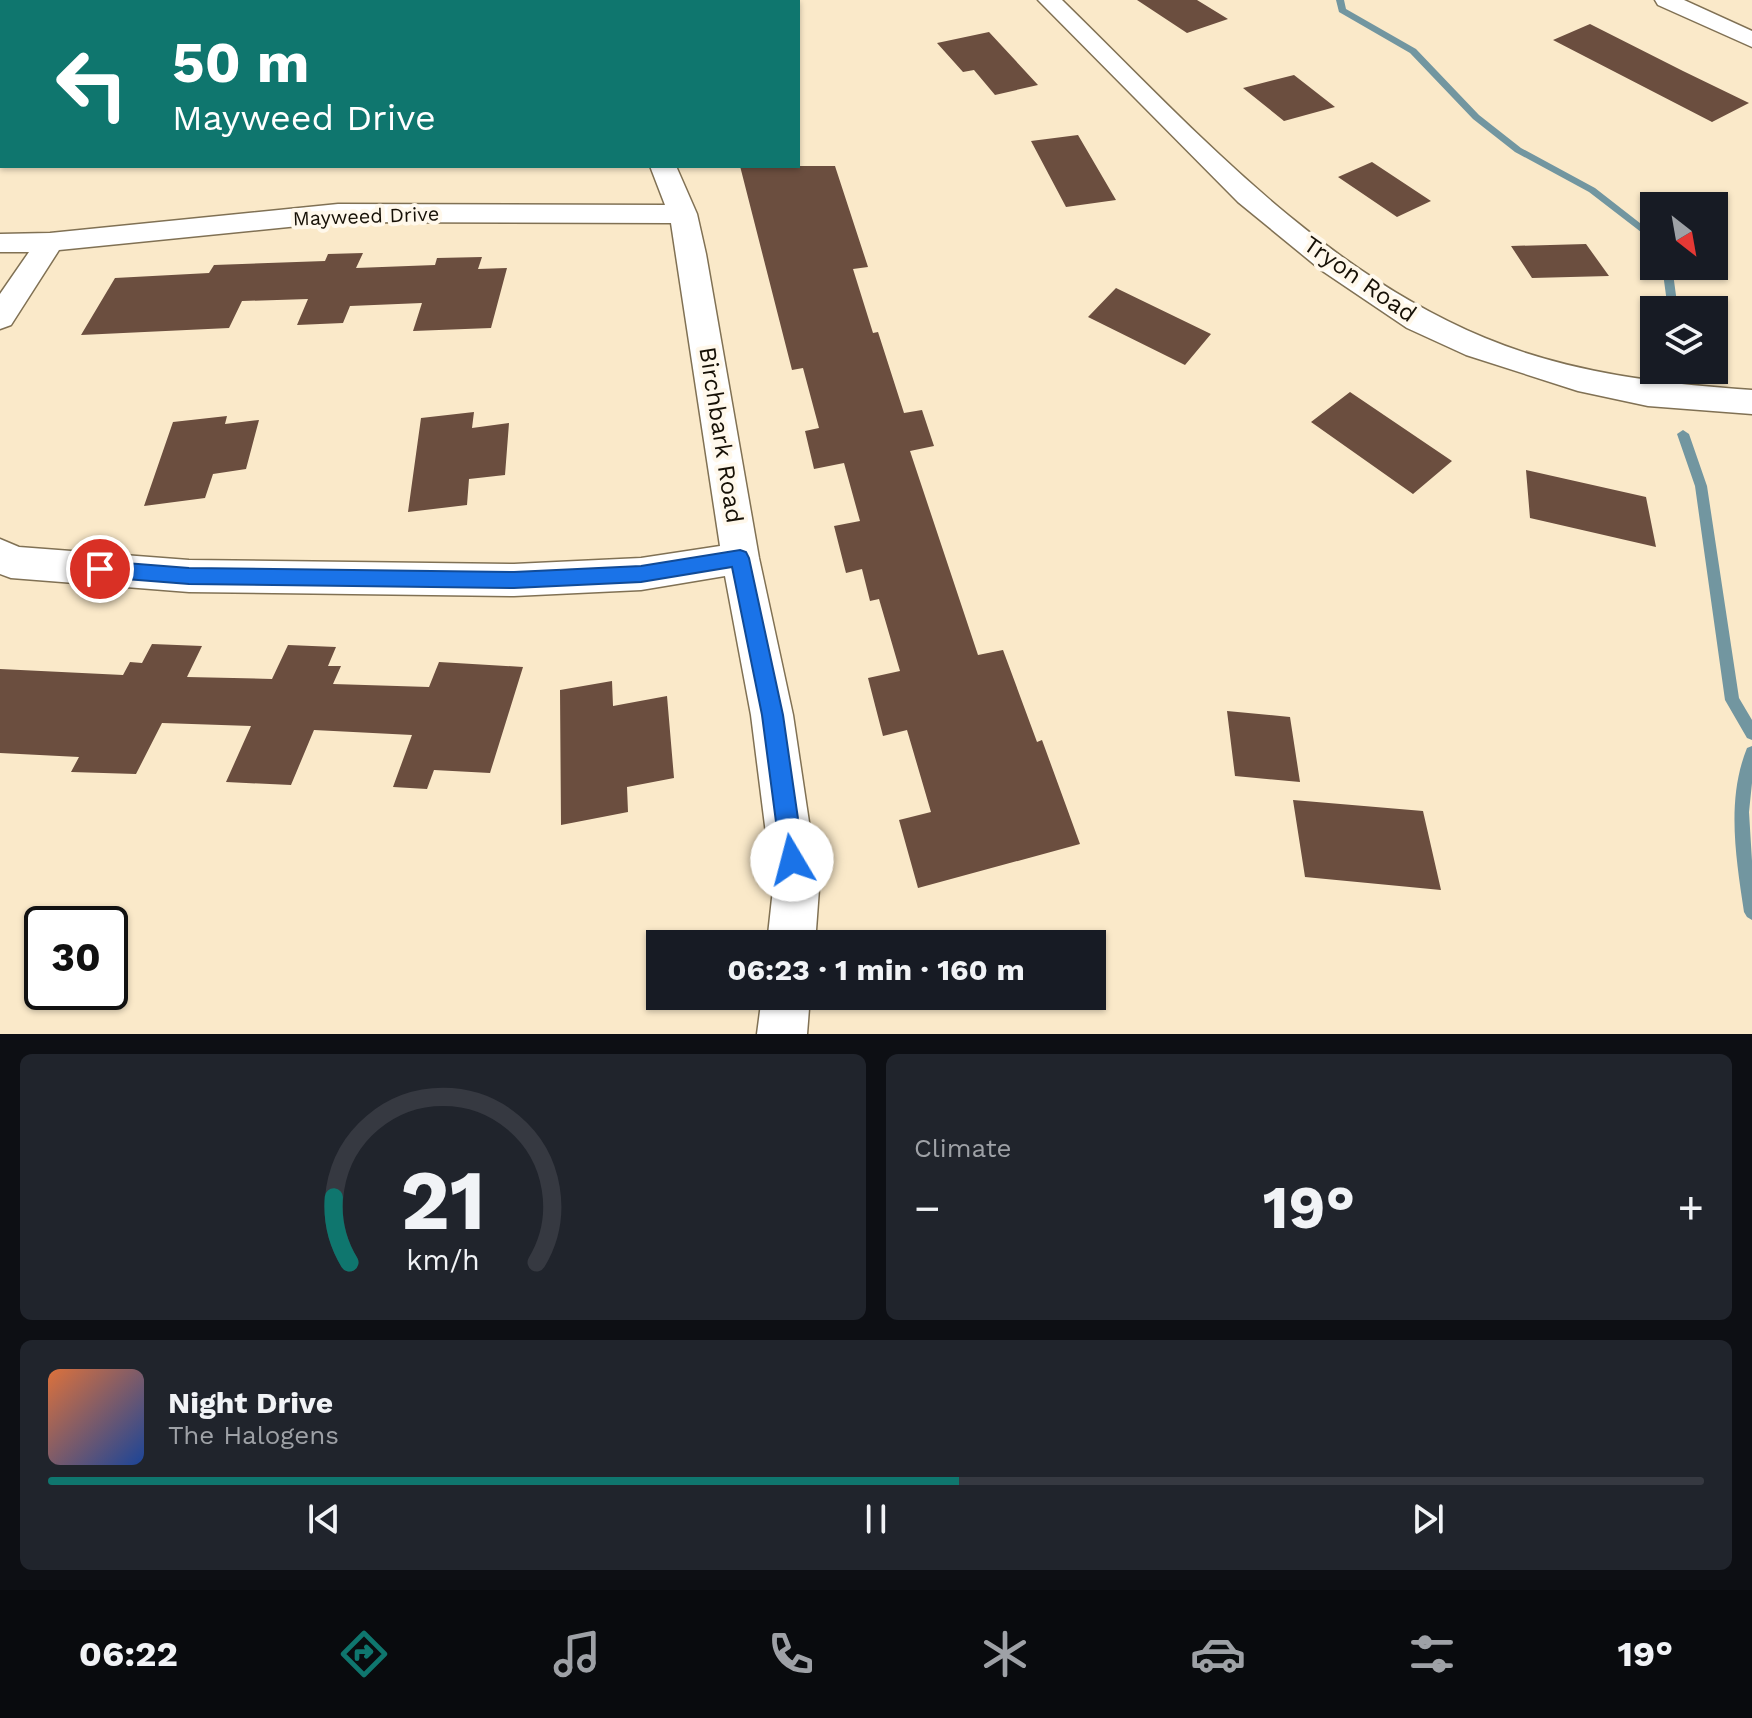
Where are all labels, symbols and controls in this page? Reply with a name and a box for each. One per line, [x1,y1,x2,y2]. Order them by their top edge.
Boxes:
text: 50 m [172,30,309,96]
icon: left [40,32,144,136]
text: Mayweed Drive [172,97,436,139]
north arrow [1640,192,1728,280]
map controls [1640,192,1728,384]
street label: Mayweed Drive [292,201,440,231]
street label: Tryon Road [1298,230,1422,328]
button: layers [1640,296,1728,384]
street label: Birchbark Road [693,345,749,525]
pin [66,535,134,603]
icon: arrive [78,547,122,591]
position arrow [750,818,834,902]
speed limit sign: 30 [24,906,128,1010]
text: 06:23 · 1 min · 160 m [727,952,1025,987]
text: Climate [914,1133,1012,1163]
text: 21 [400,1152,486,1249]
text: 19° [1263,1172,1355,1243]
text: − [914,1182,941,1234]
text: + [1677,1182,1704,1234]
text: km/h [406,1243,480,1277]
text: Night Drive [168,1385,333,1420]
text: The Halogens [168,1420,339,1450]
icon: previous [302,1497,346,1541]
icon: pause [854,1497,898,1541]
icon: next [1406,1497,1450,1541]
icon: directions [336,1626,392,1682]
icon: music [549,1626,605,1682]
icon: phone [763,1626,819,1682]
icon: climate [977,1626,1033,1682]
icon: car [1190,1626,1246,1682]
icon: filters [1404,1626,1460,1682]
text: 06:22 [79,1633,178,1675]
text: 19° [1618,1633,1673,1675]

